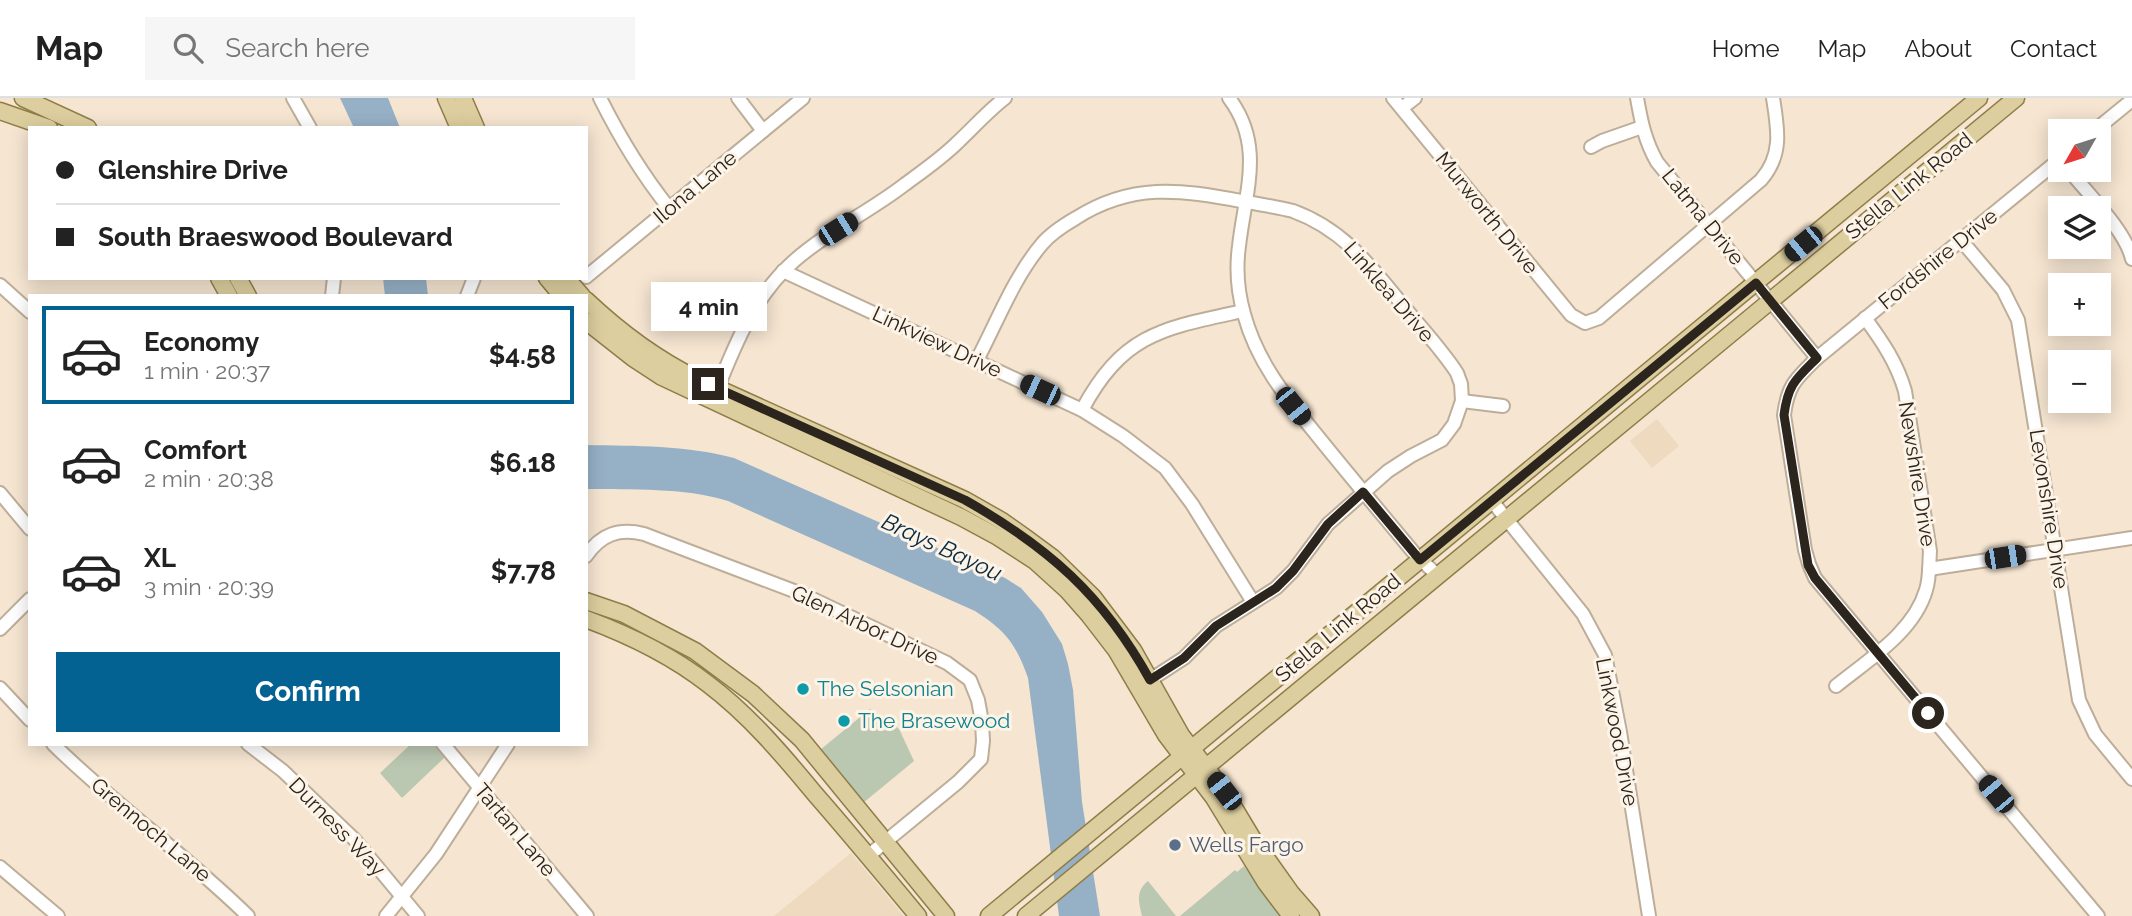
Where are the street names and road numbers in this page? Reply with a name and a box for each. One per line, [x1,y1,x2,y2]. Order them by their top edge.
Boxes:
street label: Stella Link Road [1840,127,1977,244]
street label: Ilona Lane [648,145,741,229]
street label: Murworth Drive [1431,147,1544,279]
street label: Latma Drive [1657,163,1750,270]
street label: Fordshire Drive [1873,203,2002,314]
street label: Linklea Drive [1339,236,1440,347]
street label: Linkview Drive [869,301,1006,382]
street label: Newshire Drive [1894,400,1941,548]
street label: Levonshire Drive [2025,427,2074,591]
street label: Stella Link Road [1270,568,1405,687]
street label: Glen Arbor Drive [788,580,943,670]
street label: Linkwood Drive [1591,656,1644,808]
street label: Grennoch Lane [86,772,216,887]
street label: Durness Way [284,772,391,881]
street label: Tartan Lane [469,778,562,881]

